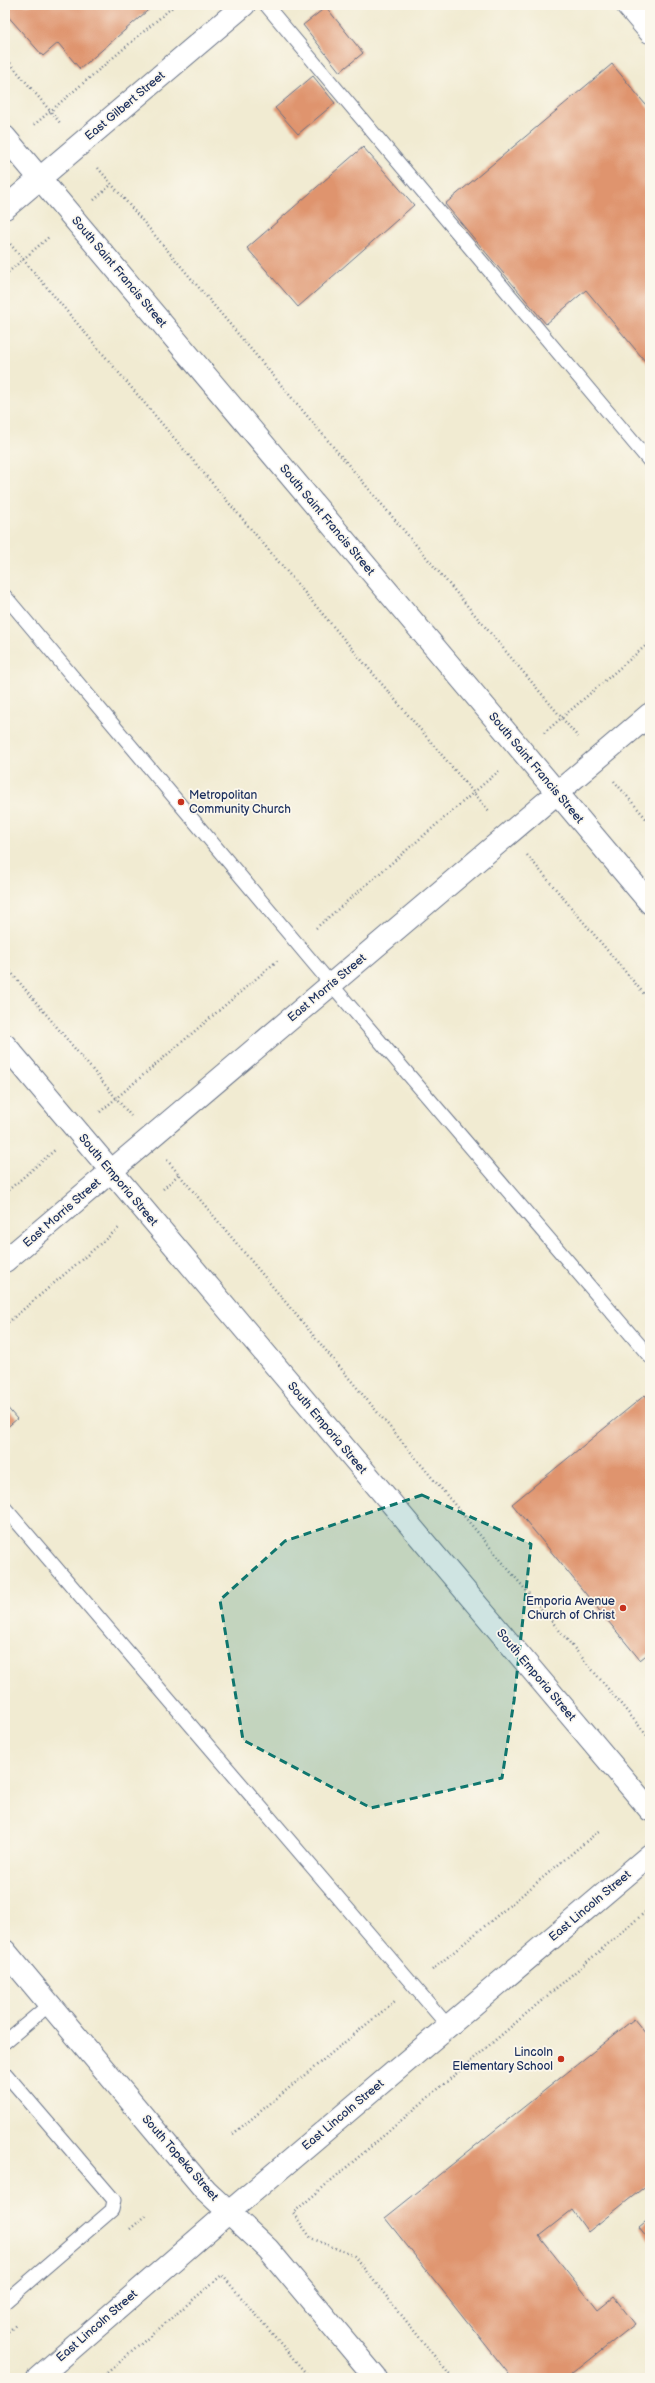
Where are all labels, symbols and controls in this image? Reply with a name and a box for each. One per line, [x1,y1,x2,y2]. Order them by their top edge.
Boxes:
street label: East Gilbert Street [82,68,168,144]
street label: South Saint Francis Street [68,213,170,331]
street label: South Saint Francis Street [276,461,378,579]
street label: South Saint Francis Street [485,709,587,827]
place label: Metropolitan Community Church [189,788,291,817]
marker: Metropolitan Community Church [176,797,186,807]
street label: East Morris Street [285,951,370,1025]
street label: South Emporia Street [75,1131,161,1229]
street label: East Morris Street [20,1175,104,1251]
street label: South Emporia Street [284,1379,370,1477]
place label: Emporia Avenue Church of Christ [526,1594,615,1623]
marker: Emporia Avenue Church of Christ [618,1603,628,1613]
street label: South Emporia Street [493,1626,579,1724]
street label: East Lincoln Street [546,1867,634,1945]
place label: Lincoln Elementary School [452,2045,553,2074]
marker: Lincoln Elementary School [556,2054,566,2064]
street label: East Lincoln Street [299,2076,387,2154]
street label: South Topeka Street [139,2112,222,2204]
street label: East Lincoln Street [53,2286,141,2365]

